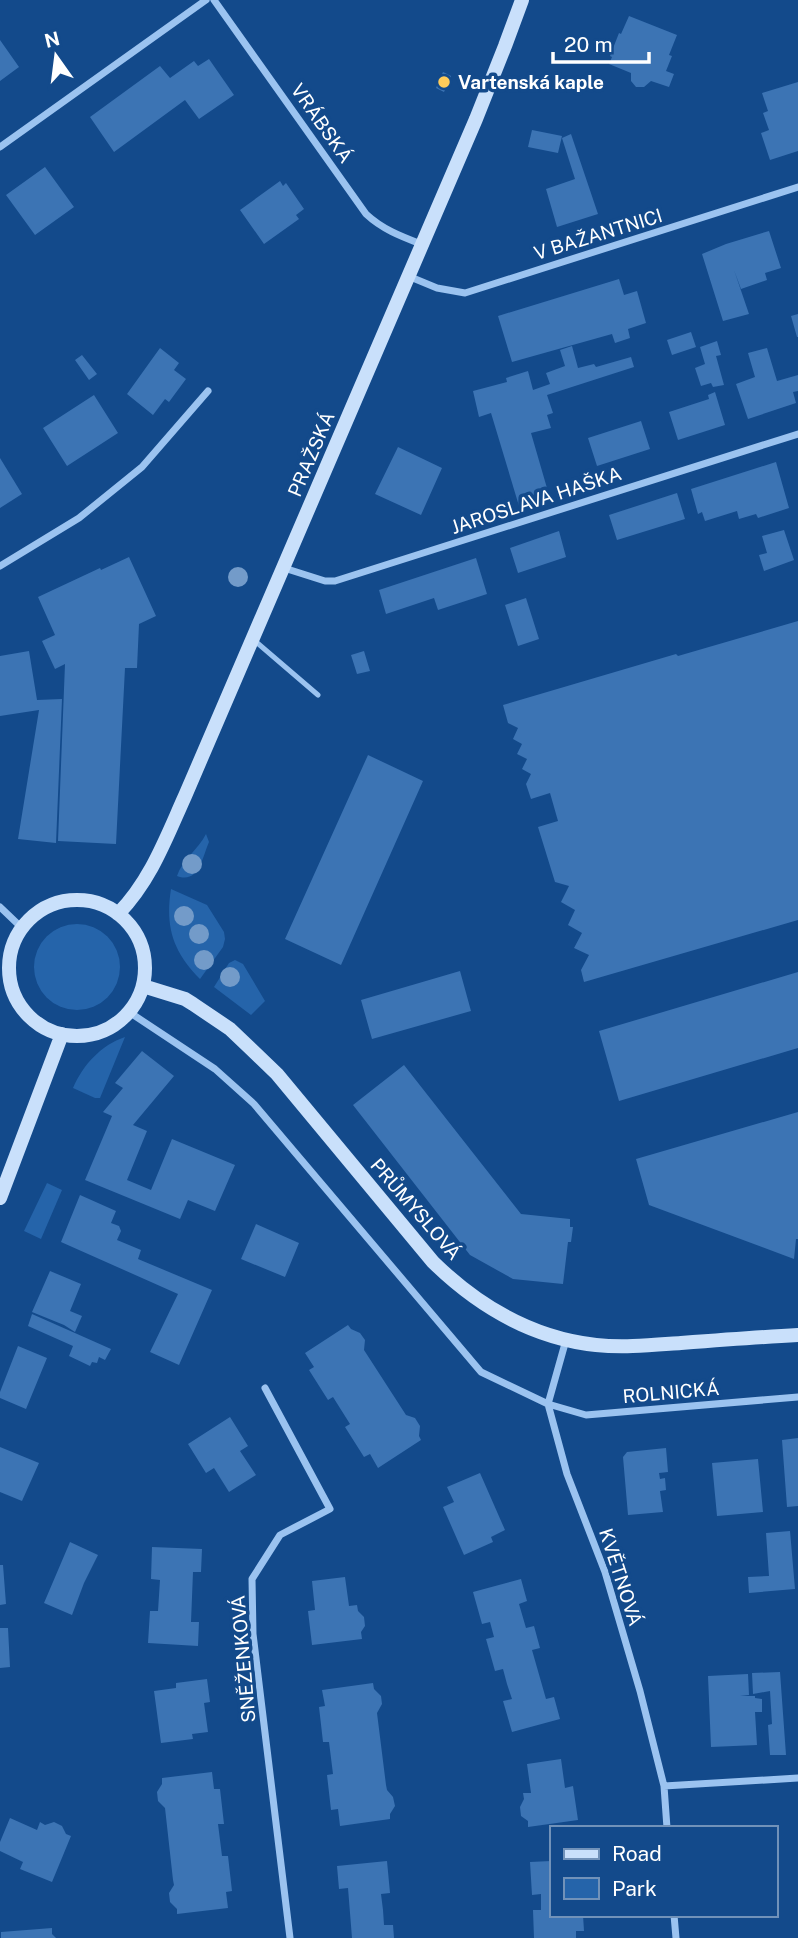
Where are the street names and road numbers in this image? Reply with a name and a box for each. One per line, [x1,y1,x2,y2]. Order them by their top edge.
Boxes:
street label: VRÁBSKÁ [287,79,357,167]
street label: V BAŽANTNICI [531,204,665,264]
street label: PRAŽSKÁ [283,408,339,500]
street label: JAROSLAVA HAŠKA [448,462,624,538]
street label: PRŮMYSLOVÁ [366,1153,467,1264]
street label: ROLNICKÁ [622,1377,720,1407]
street label: KVĚTNOVÁ [595,1525,647,1629]
street label: SNĚŽENKOVÁ [226,1594,260,1724]

